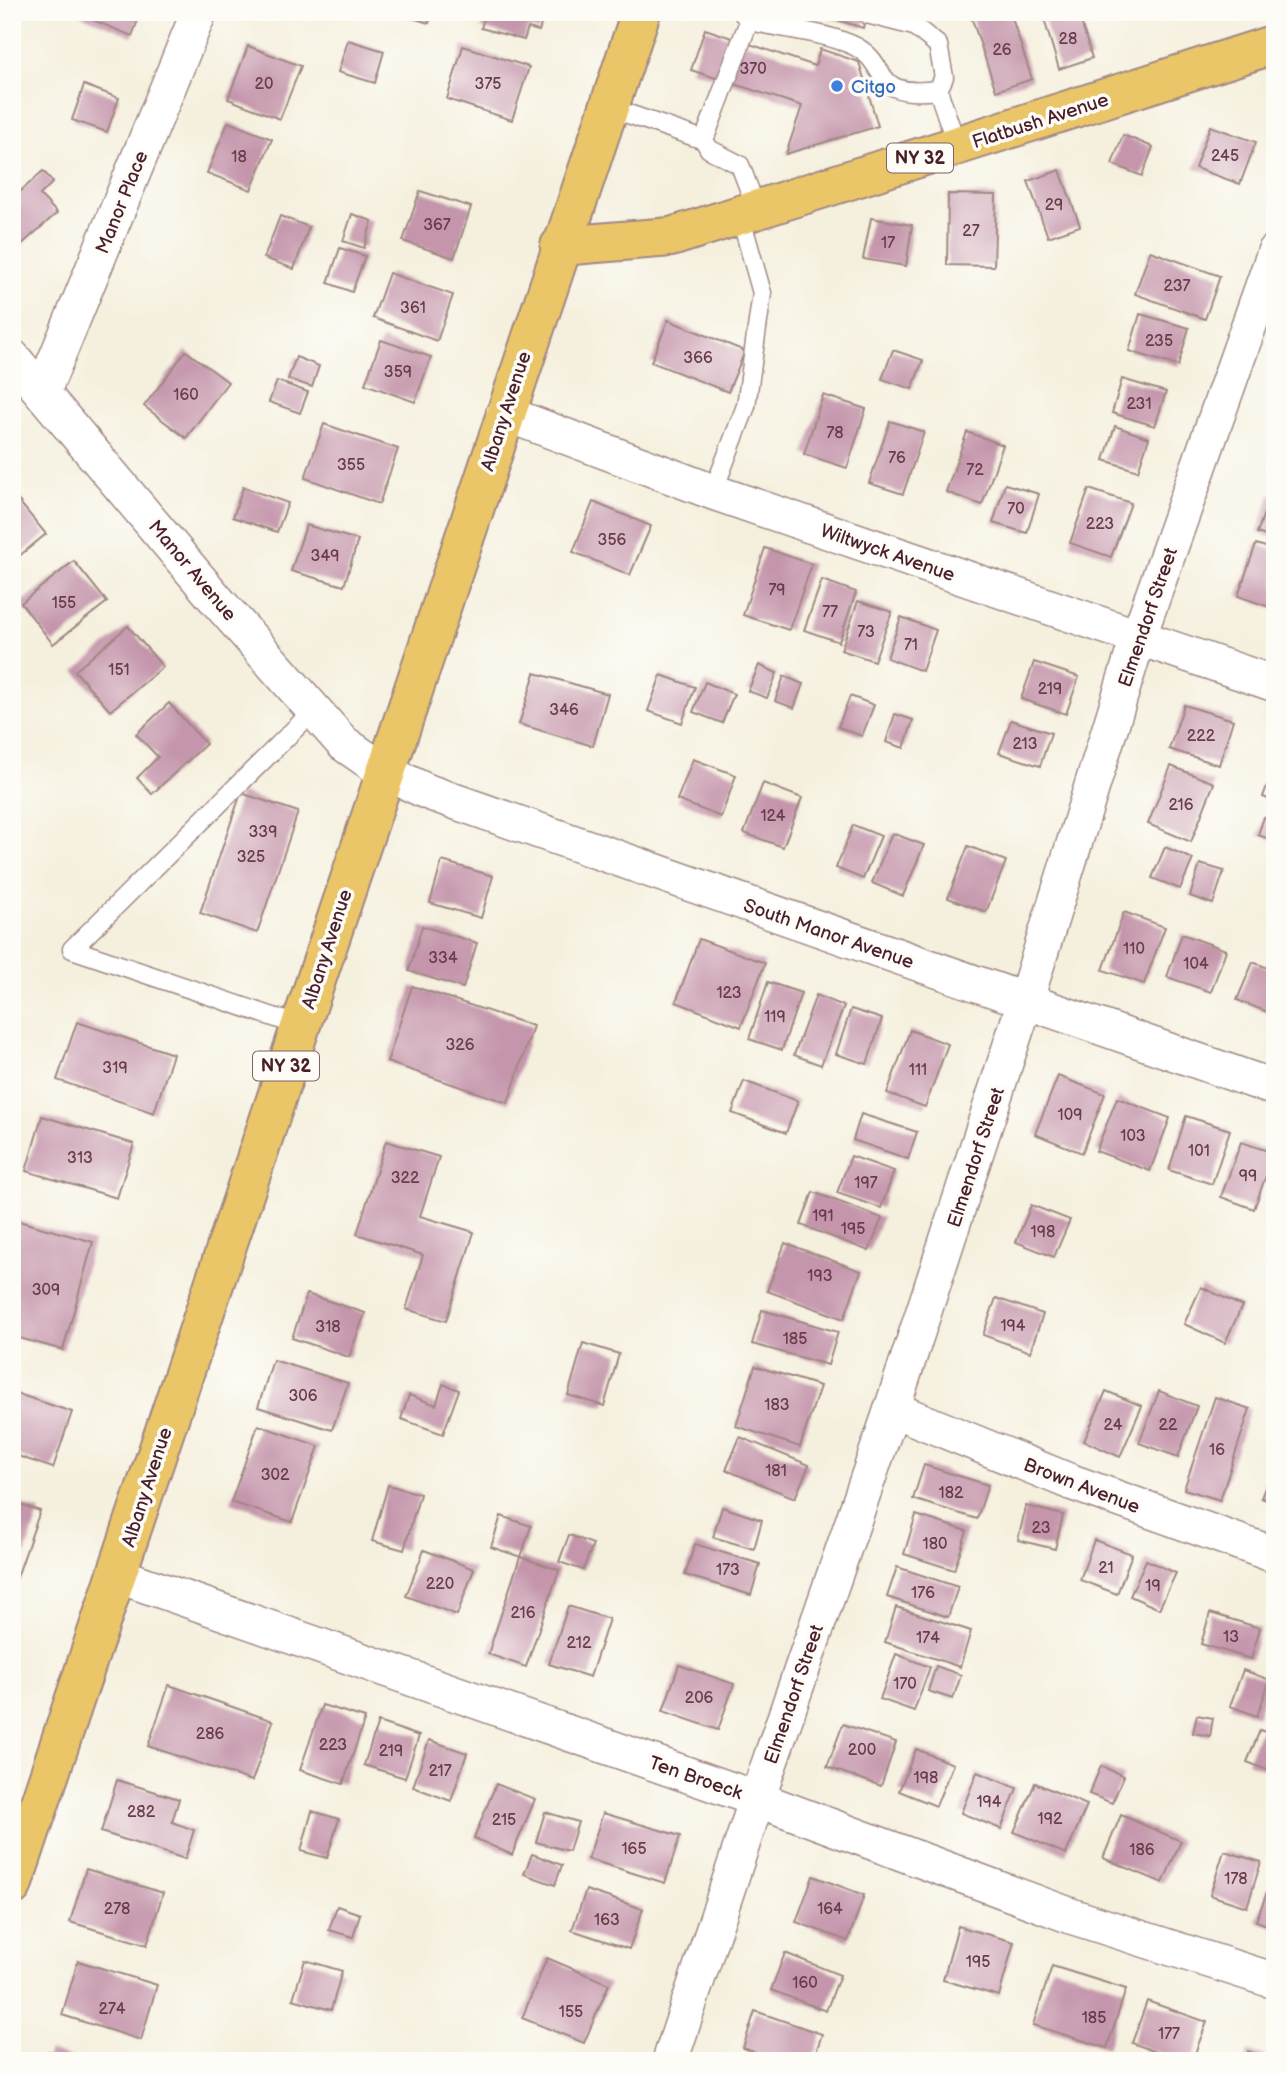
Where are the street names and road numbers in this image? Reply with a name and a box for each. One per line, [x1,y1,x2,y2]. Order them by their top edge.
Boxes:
street label: Flatbush Avenue [969,89,1112,154]
road number: NY 32 [887,144,953,173]
street label: Manor Place [91,148,153,257]
street label: Albany Avenue [476,349,537,474]
street label: Manor Avenue [143,516,241,626]
street label: Wiltwyck Avenue [817,520,958,587]
street label: Elmendorf Street [1114,545,1183,690]
street label: Albany Avenue [297,887,358,1012]
street label: South Manor Avenue [740,894,917,974]
road number: NY 32 [253,1051,319,1080]
street label: Elmendorf Street [943,1084,1010,1230]
street label: Albany Avenue [117,1425,178,1550]
street label: Brown Avenue [1020,1454,1143,1519]
street label: Elmendorf Street [760,1622,829,1767]
street label: Ten Broeck [646,1752,746,1805]

